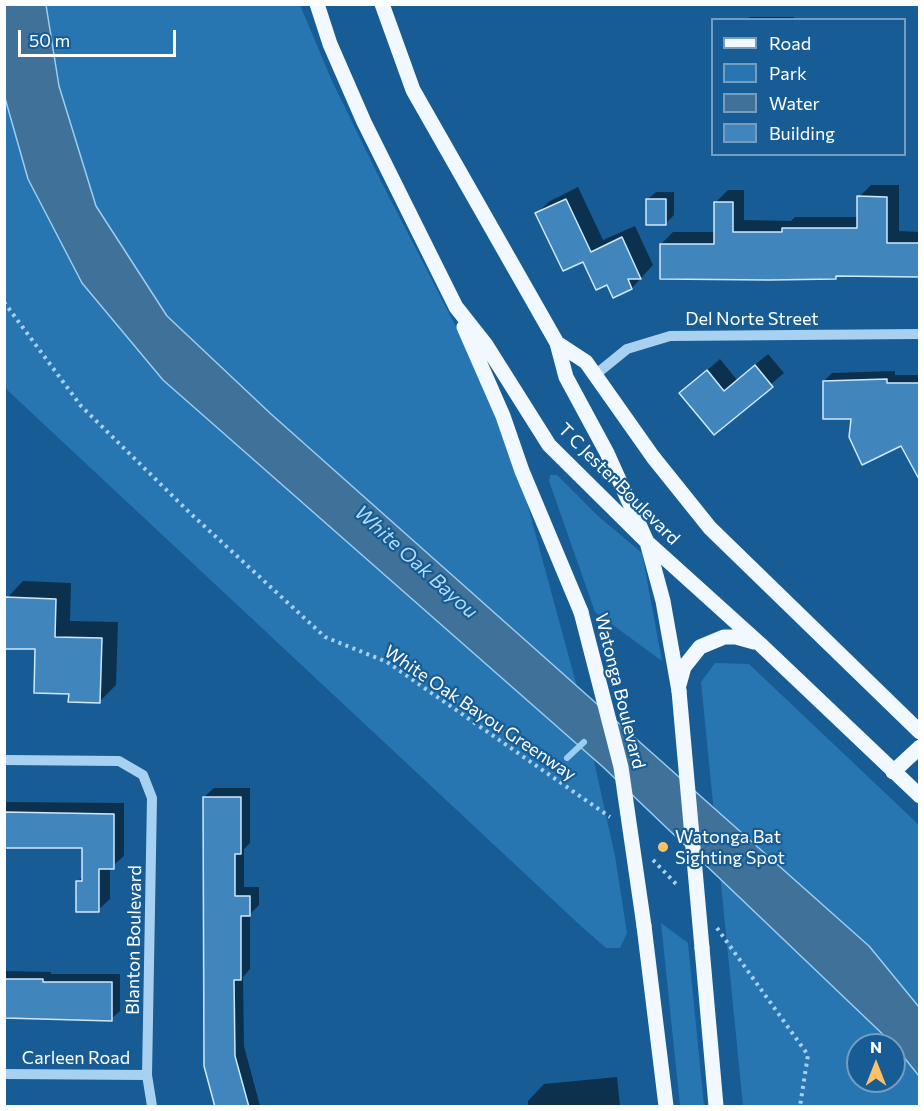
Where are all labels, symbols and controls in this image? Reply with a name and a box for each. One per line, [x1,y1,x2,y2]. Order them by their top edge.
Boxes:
scale bar [21,18,178,56]
legend [711,18,906,156]
text: 50 m [29,29,70,51]
text: Road [769,32,811,54]
text: Park [769,62,807,84]
text: Water [769,92,820,114]
text: Building [769,122,835,144]
street label: Del Norte Street [685,308,819,330]
street label: T C Jester Boulevard [554,419,684,549]
water label: White Oak Bayou [350,501,482,623]
street label: Watonga Boulevard [590,611,650,771]
street label: White Oak Bayou Greenway [380,641,580,785]
place label: Watonga Bat Sighting Spot [675,826,785,868]
marker: Watonga Bat Sighting Spot [656,840,670,854]
street label: Blanton Boulevard [122,865,146,1015]
north arrow [846,1033,906,1093]
text: N [870,1037,882,1056]
street label: Carleen Road [22,1047,130,1069]

